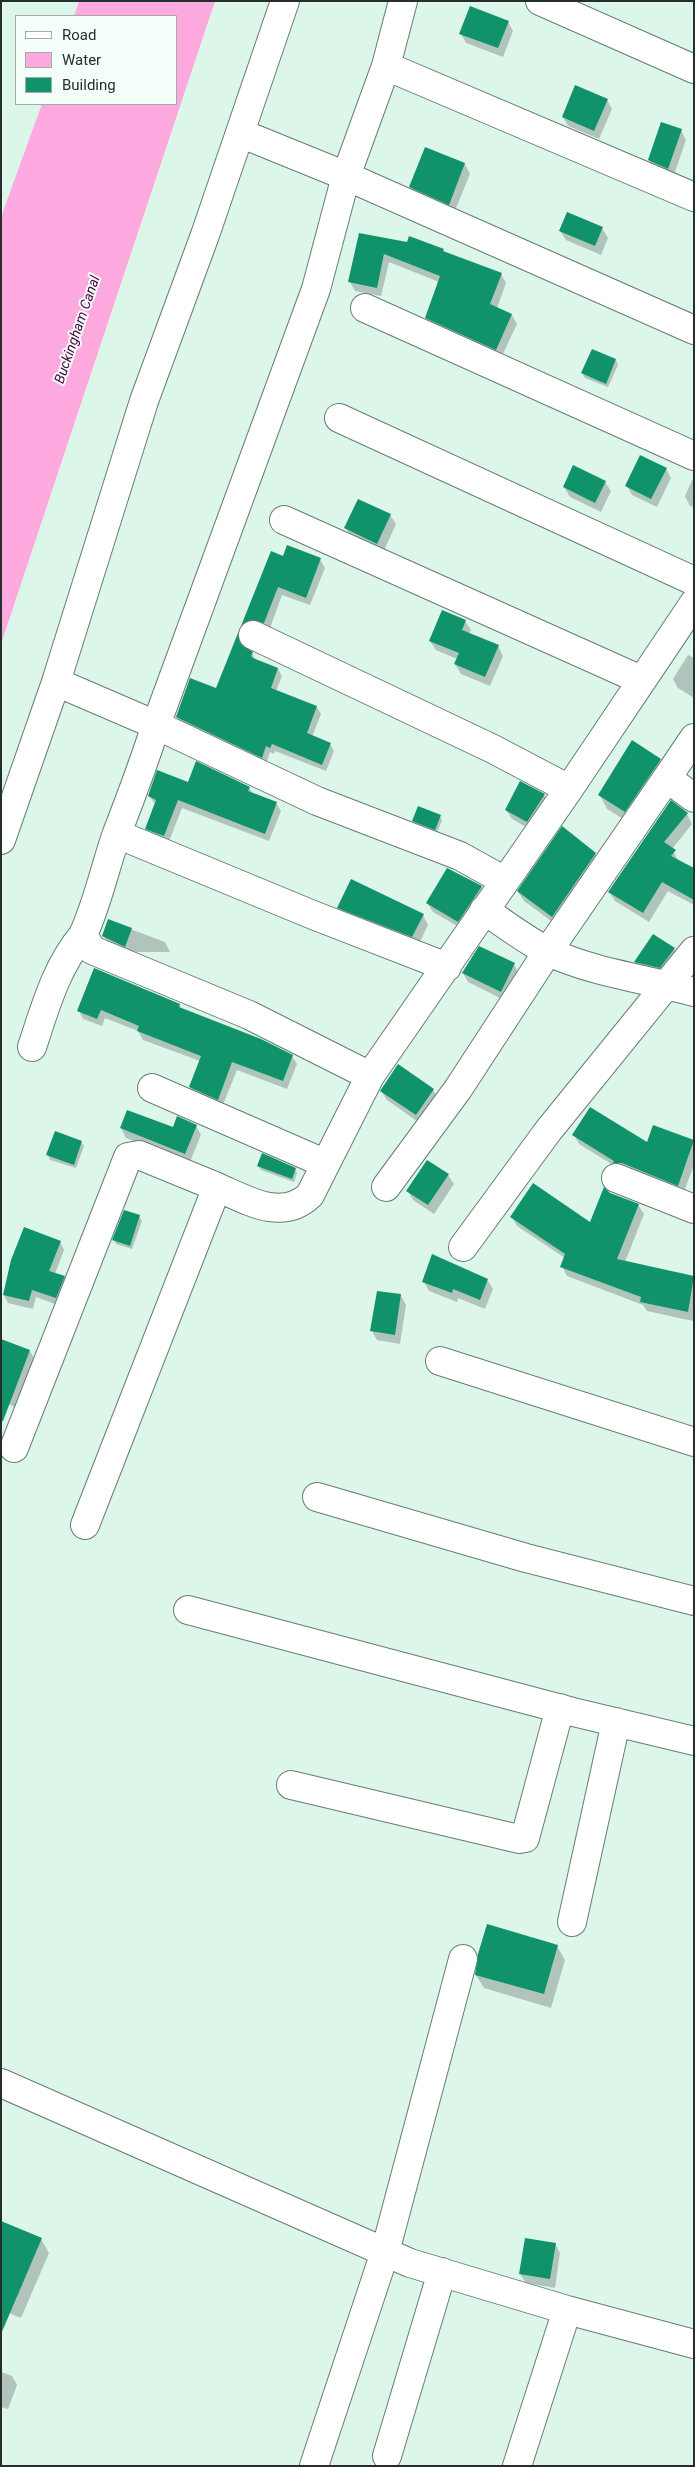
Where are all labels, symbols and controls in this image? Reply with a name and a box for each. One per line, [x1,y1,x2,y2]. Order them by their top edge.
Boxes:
legend [15,15,178,105]
text: Road [62,26,96,44]
text: Water [62,51,101,69]
text: Building [62,76,116,94]
water label: Buckingham Canal [52,274,104,386]

